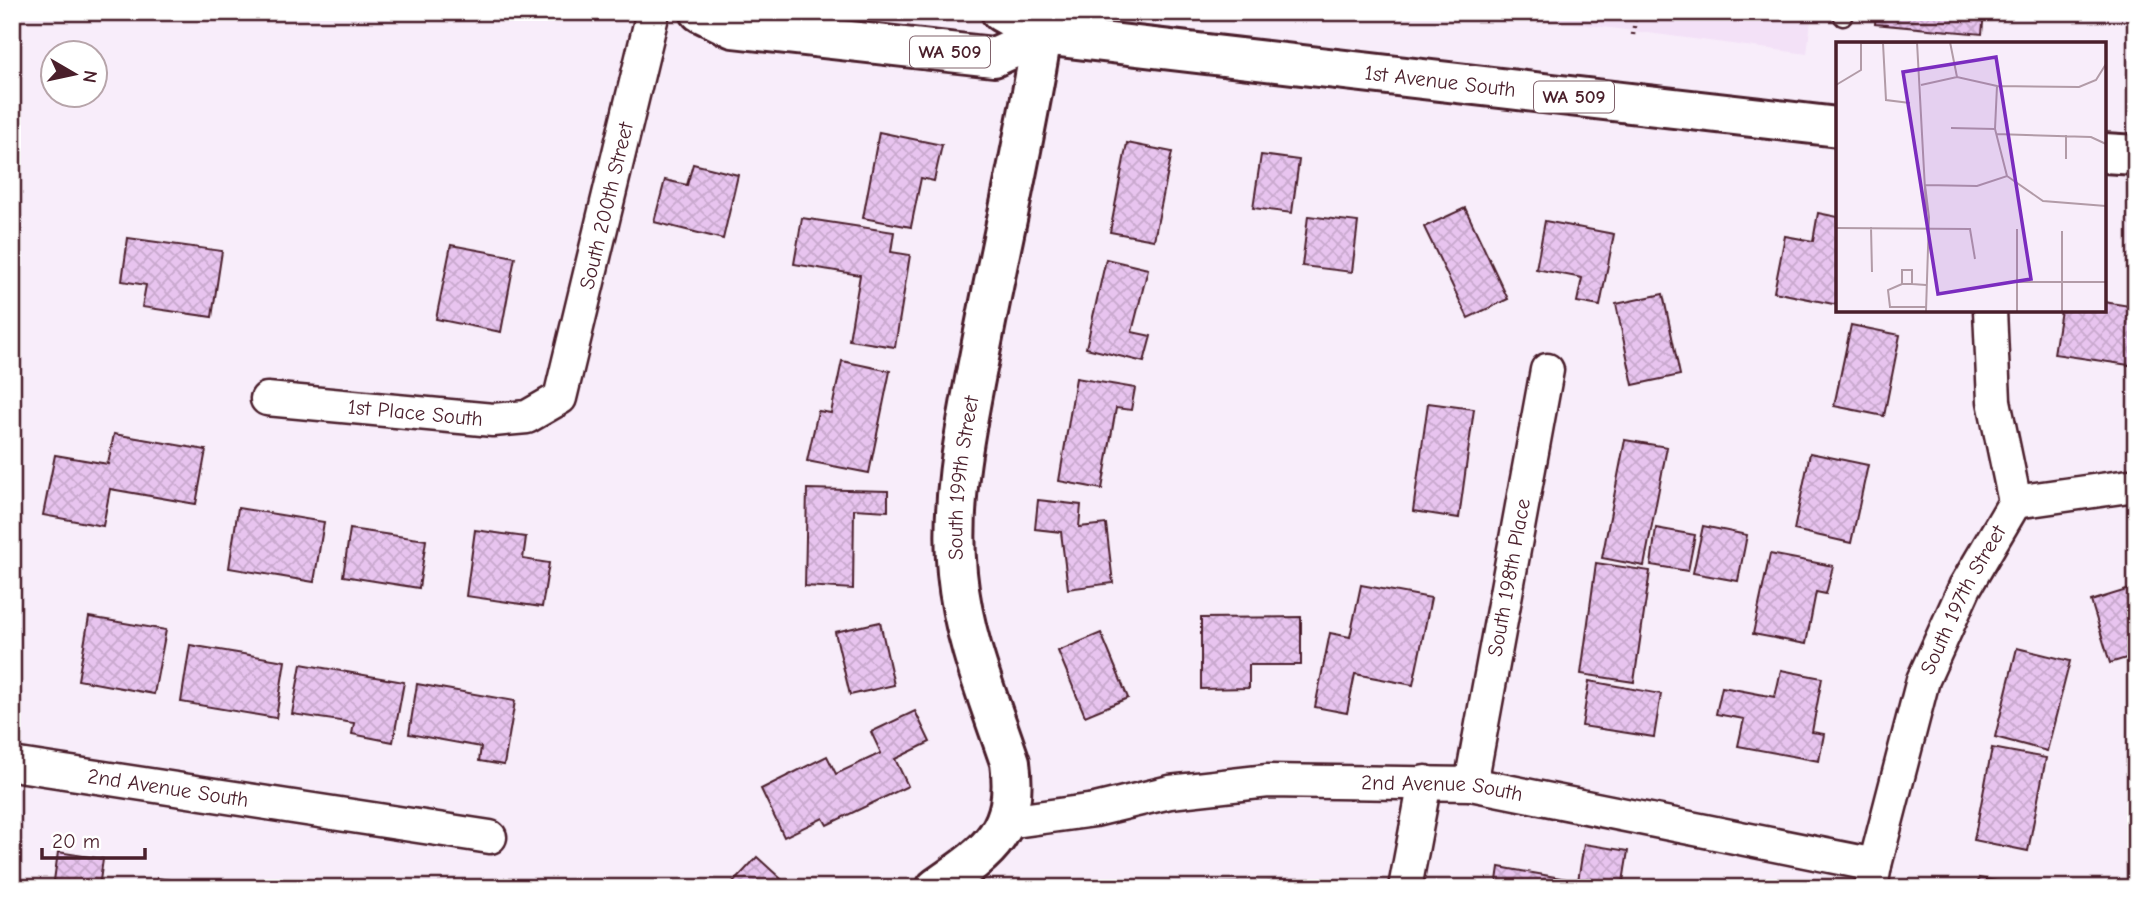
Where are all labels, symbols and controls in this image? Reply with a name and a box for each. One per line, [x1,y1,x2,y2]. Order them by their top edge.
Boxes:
road number: WA 509 [910,36,990,68]
north arrow [38,38,108,108]
inset map [1836,42,2106,312]
street label: 1st Avenue South [1364,60,1517,102]
text: N [78,69,102,84]
road number: WA 509 [1534,82,1614,113]
street label: South 200th Street [575,119,638,292]
street label: South 199th Street [943,393,984,561]
street label: 1st Place South [347,395,484,431]
street label: South 198th Place [1483,496,1535,658]
street label: South 197th Street [1915,520,2011,678]
street label: 2nd Avenue South [86,764,250,812]
street label: 2nd Avenue South [1361,770,1525,806]
scale bar [42,816,145,860]
text: 20 m [52,829,100,853]

